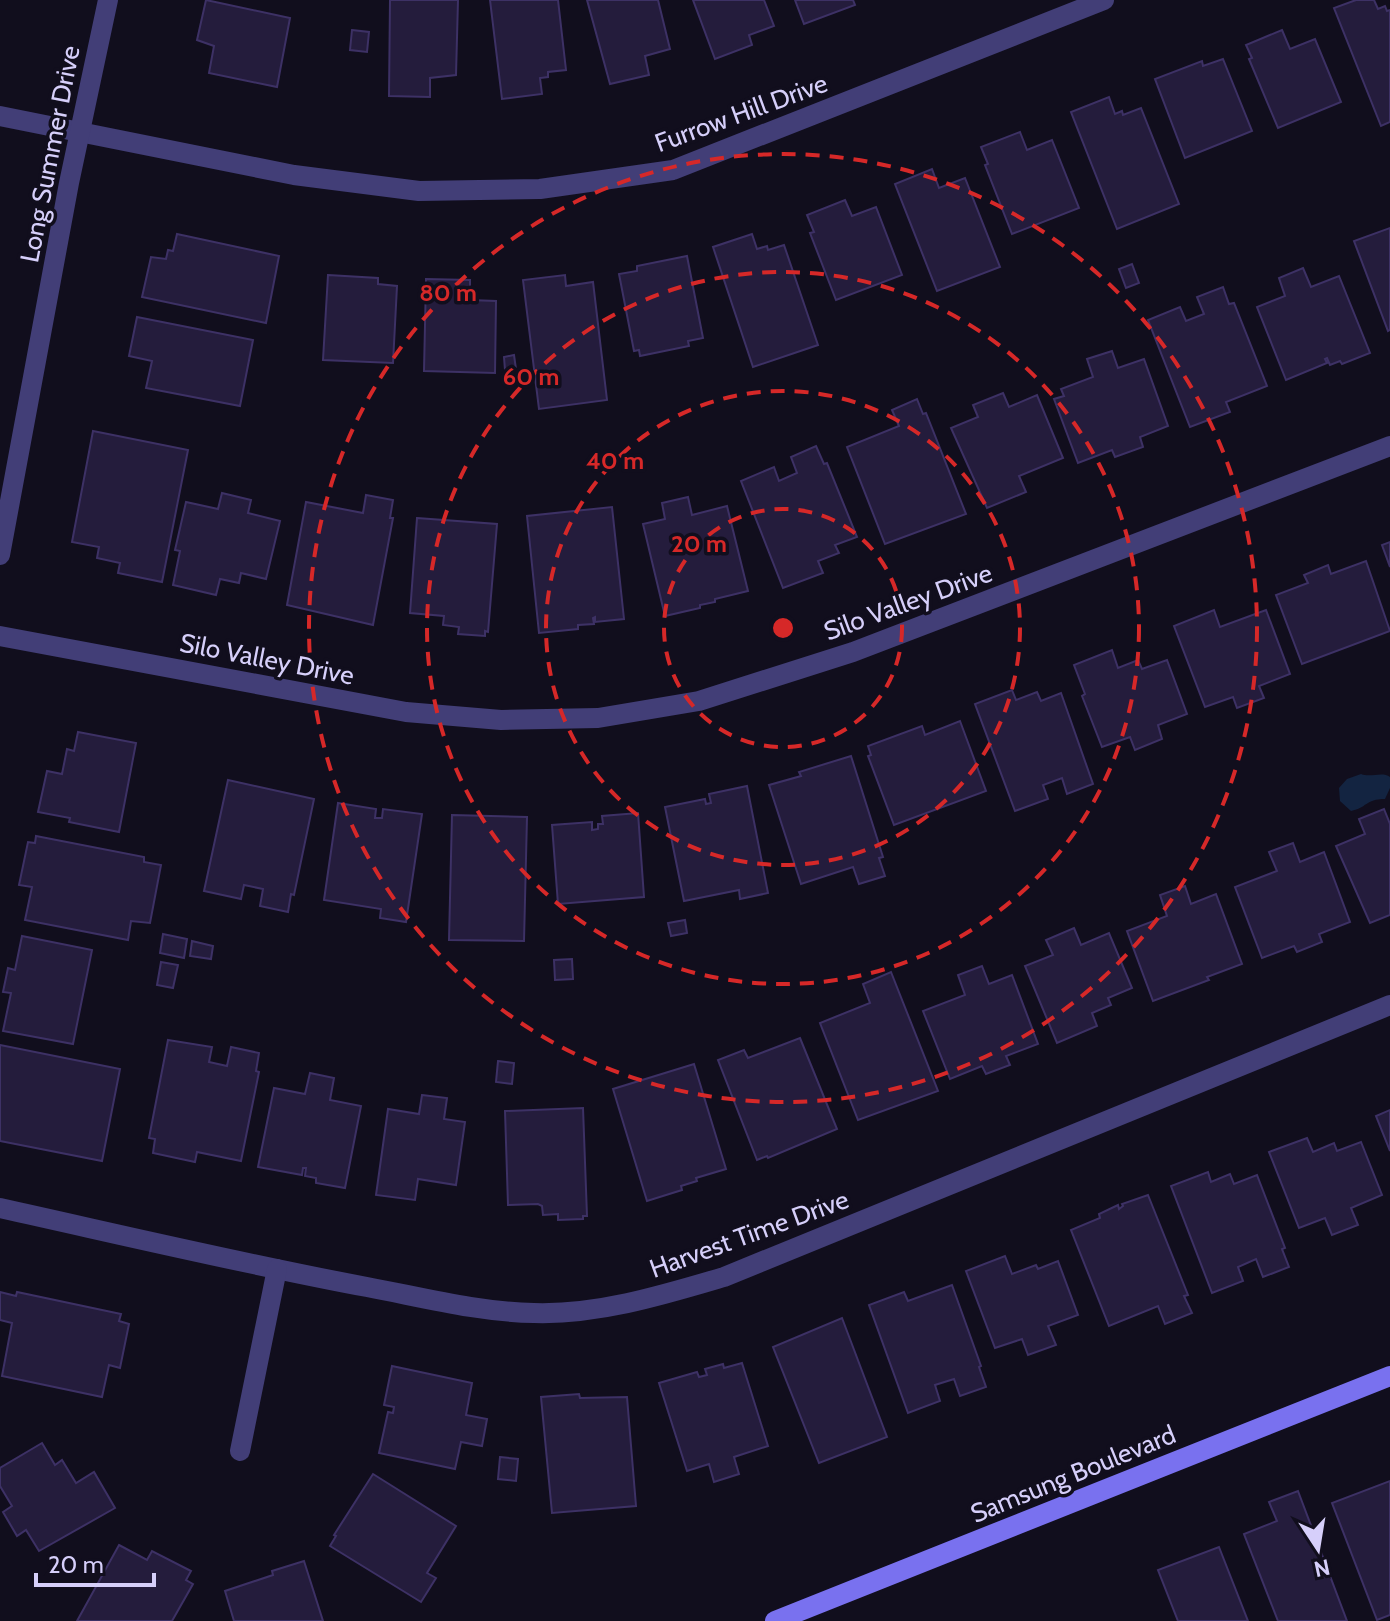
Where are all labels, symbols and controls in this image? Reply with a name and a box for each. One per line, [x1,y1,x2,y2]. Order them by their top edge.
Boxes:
street label: Long Summer Drive [13,43,87,265]
street label: Furrow Hill Drive [650,67,832,159]
text: 80 m [419,278,477,307]
text: 60 m [503,362,559,391]
text: 40 m [586,446,644,475]
text: 20 m [671,529,727,558]
street label: Silo Valley Drive [820,557,996,647]
centre of rings [769,614,797,642]
street label: Silo Valley Drive [177,626,357,692]
street label: Harvest Time Drive [645,1183,853,1285]
street label: Samsung Boulevard [966,1418,1180,1530]
north arrow [1278,1509,1358,1589]
scale bar [36,1537,154,1587]
text: 20 m [48,1550,104,1579]
text: N [1312,1553,1332,1583]

